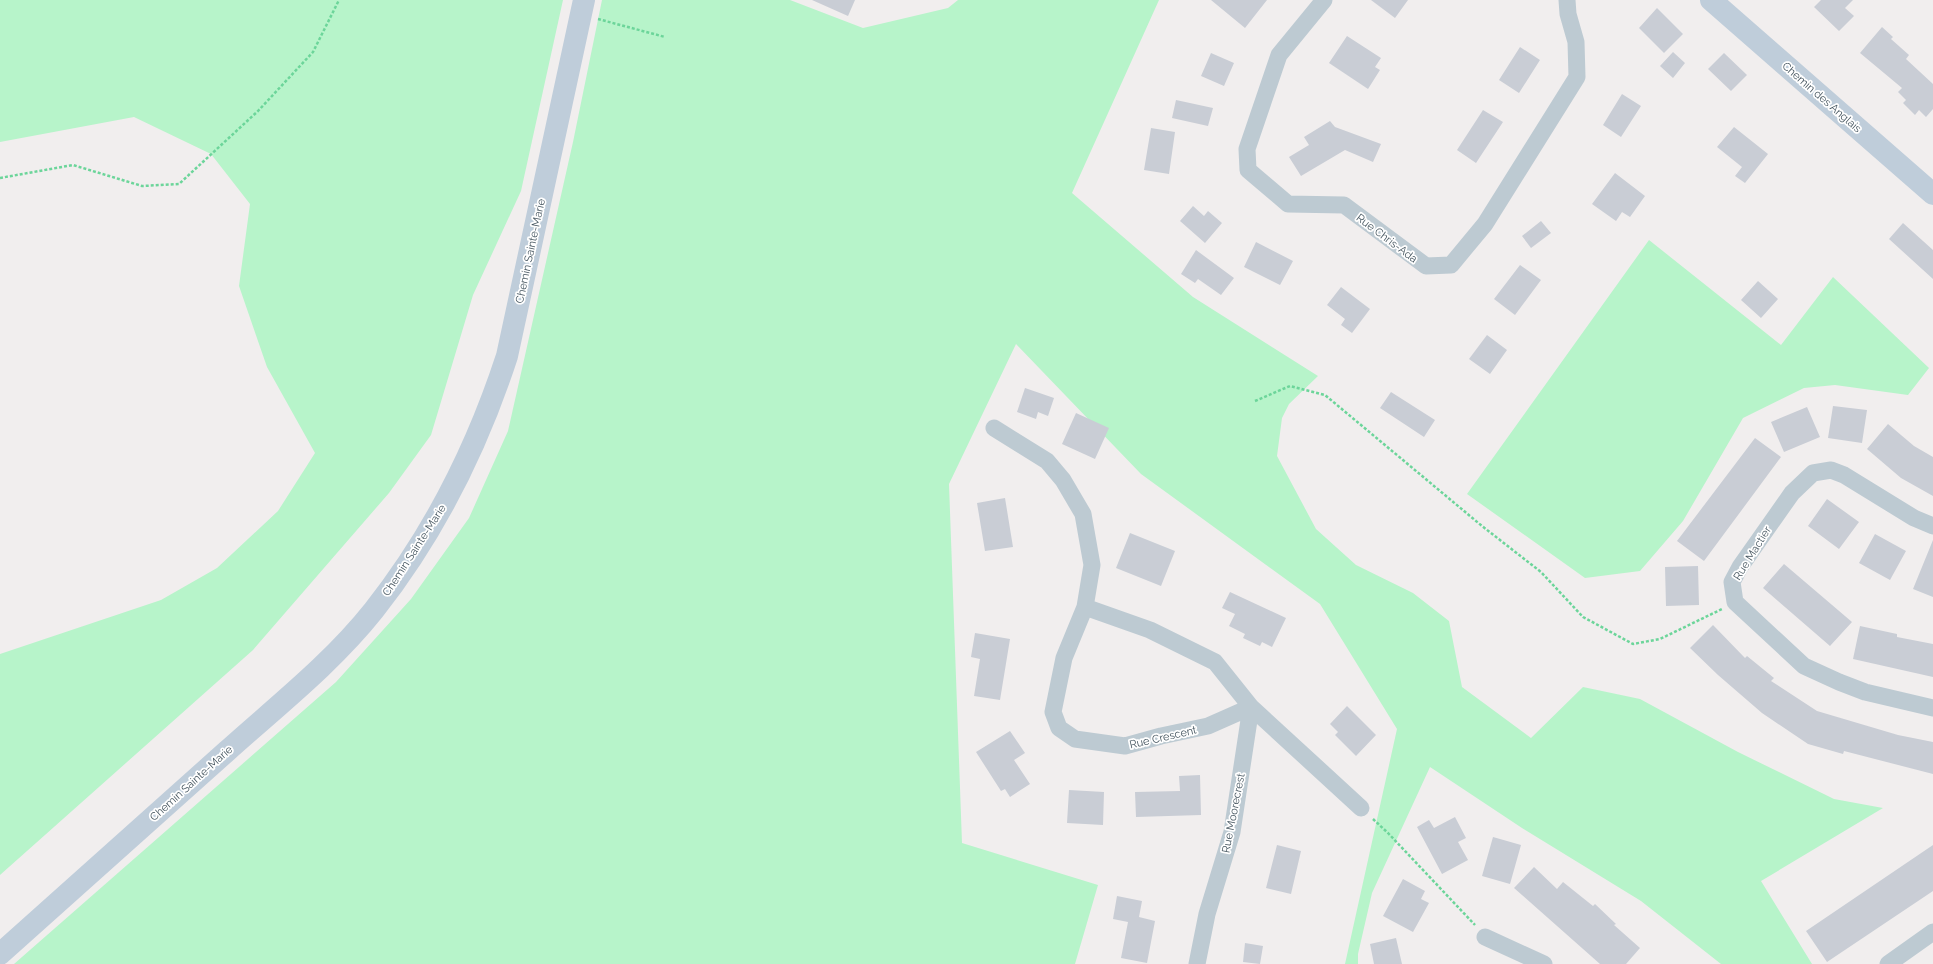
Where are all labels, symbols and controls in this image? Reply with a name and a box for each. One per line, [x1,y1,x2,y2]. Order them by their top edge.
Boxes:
street label: Chemin des Anglais [1779,59,1864,135]
street label: Chemin Sainte-Marie [513,197,548,305]
street label: Rue Chris-Ada [1354,211,1420,266]
street label: Chemin Sainte-Marie [380,502,449,598]
street label: Rue Mactier [1731,524,1774,583]
street label: Rue Crescent [1128,723,1198,752]
street label: Chemin Sainte-Marie [147,743,236,824]
street label: Rue Moorecrest [1219,772,1248,854]

